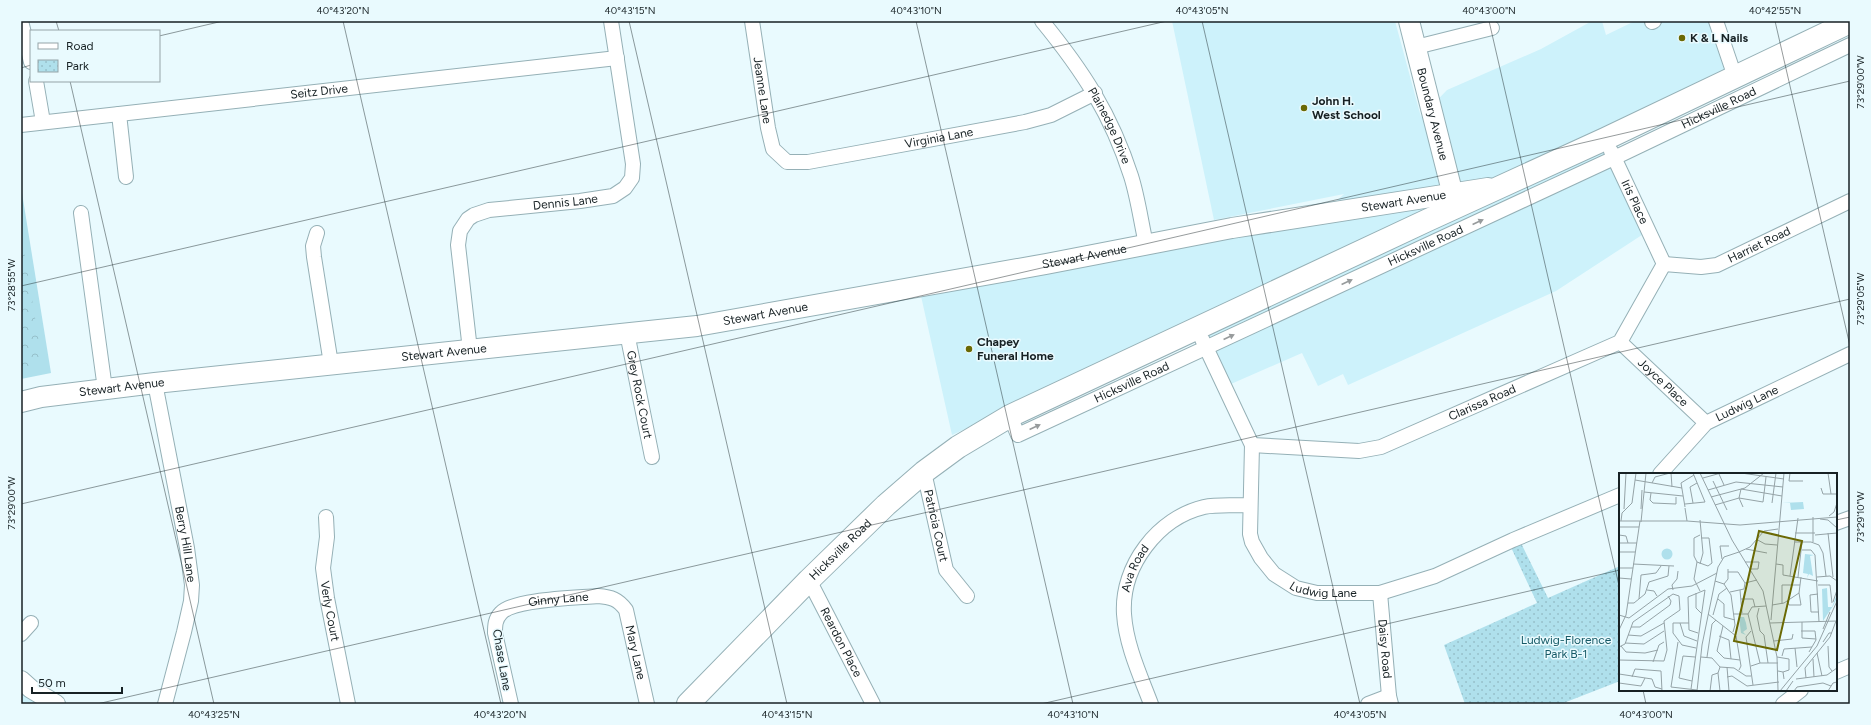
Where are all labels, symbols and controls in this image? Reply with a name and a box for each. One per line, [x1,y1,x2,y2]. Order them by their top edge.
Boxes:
text: 40°43'20"N [317,4,369,17]
text: 40°43'15"N [605,4,655,17]
text: 40°43'10"N [890,4,942,17]
text: 40°43'05"N [1175,4,1229,17]
text: 40°43'00"N [1462,4,1516,17]
text: 40°42'55"N [1749,4,1801,17]
legend [30,30,160,82]
place label: K & L Nails [1690,31,1749,45]
marker: K & L Nails [1677,33,1687,43]
text: Road [66,39,94,53]
text: 73°29'00"W [1854,55,1867,109]
street label: Jeanne Lane [750,56,774,125]
text: Park [66,59,89,73]
street label: Boundary Avenue [1414,66,1451,162]
street label: Seitz Drive [290,81,349,102]
street label: Hicksville Road [1679,84,1758,132]
street label: Plainedge Drive [1085,85,1133,166]
place label: John H. West School [1312,94,1381,122]
marker: John H. West School [1299,103,1309,113]
street label: Virginia Lane [904,125,975,151]
street label: Iris Place [1618,177,1651,227]
street label: Stewart Avenue [1360,188,1447,215]
street label: Dennis Lane [532,191,599,213]
one-way arrow [1472,219,1483,225]
street label: Hicksville Road [1386,222,1465,269]
street label: Harriet Road [1726,224,1793,266]
street label: Stewart Avenue [1041,241,1128,272]
text: 73°28'55"W [5,258,18,311]
text: 73°29'05"W [1854,272,1867,325]
one-way arrow [1341,279,1353,285]
street label: Stewart Avenue [722,299,809,328]
one-way arrow [1223,334,1235,340]
place label: Chapey Funeral Home [977,335,1054,363]
street label: Stewart Avenue [400,341,488,364]
marker: Chapey Funeral Home [964,344,974,354]
street label: Grey Rock Court [624,349,655,440]
street label: Joyce Place [1635,355,1691,410]
street label: Hicksville Road [1092,359,1171,406]
street label: Stewart Avenue [78,375,166,399]
street label: Clarissa Road [1446,382,1518,423]
street label: Ludwig Lane [1713,382,1781,424]
one-way arrow [1029,424,1041,430]
inset map [1619,473,1837,691]
text: 73°29'00"W [5,476,18,530]
street label: Patricia Court [921,488,951,564]
text: 73°29'10"W [1854,491,1867,543]
street label: Berry Hill Lane [172,505,199,583]
street label: Hicksville Road [806,516,874,583]
street label: Ava Road [1118,542,1152,593]
street label: Ludwig Lane [1287,579,1357,600]
street label: Verly Court [318,580,343,643]
street label: Ginny Lane [527,590,589,609]
street label: Reardon Place [817,605,865,680]
street label: Daisy Road [1375,618,1394,679]
street label: Mary Lane [623,624,648,681]
street label: Chase Lane [490,628,514,692]
park label: Ludwig-Florence Park B-1 [1521,633,1612,661]
scale bar [32,669,122,695]
text: 50 m [38,676,66,690]
text: 40°43'25"N [188,708,240,721]
text: 40°43'20"N [474,708,526,721]
text: 40°43'15"N [762,708,812,721]
text: 40°43'10"N [1047,708,1099,721]
text: 40°43'05"N [1333,708,1387,721]
text: 40°43'00"N [1619,708,1673,721]

